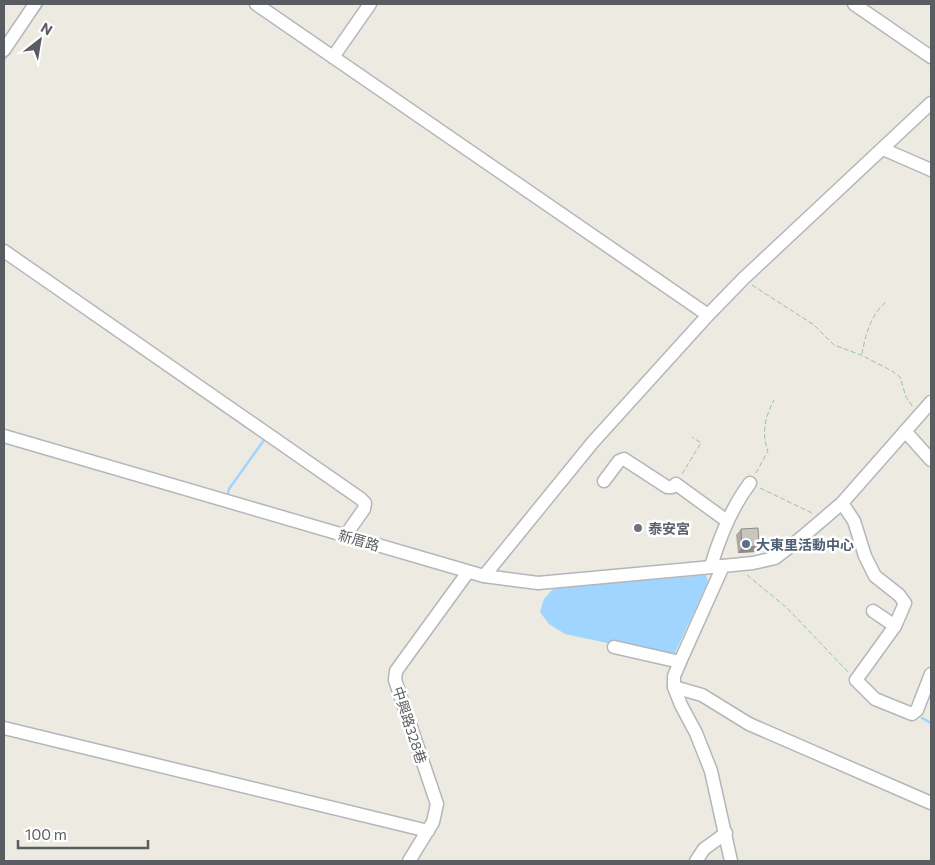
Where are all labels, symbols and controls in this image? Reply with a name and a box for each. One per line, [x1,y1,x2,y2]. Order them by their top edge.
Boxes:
north arrow [15,15,65,65]
text: N [38,18,56,38]
place label: 泰安宮 [648,520,690,537]
marker: 泰安宮 [632,522,644,534]
street label: 新厝路 [336,526,382,554]
place label: 大東里活動中心 [756,536,854,553]
marker: 大東里活動中心 [740,538,752,550]
street label: 中興路328巷 [390,684,430,766]
scale bar [18,818,148,850]
text: 100 m [25,825,67,843]

